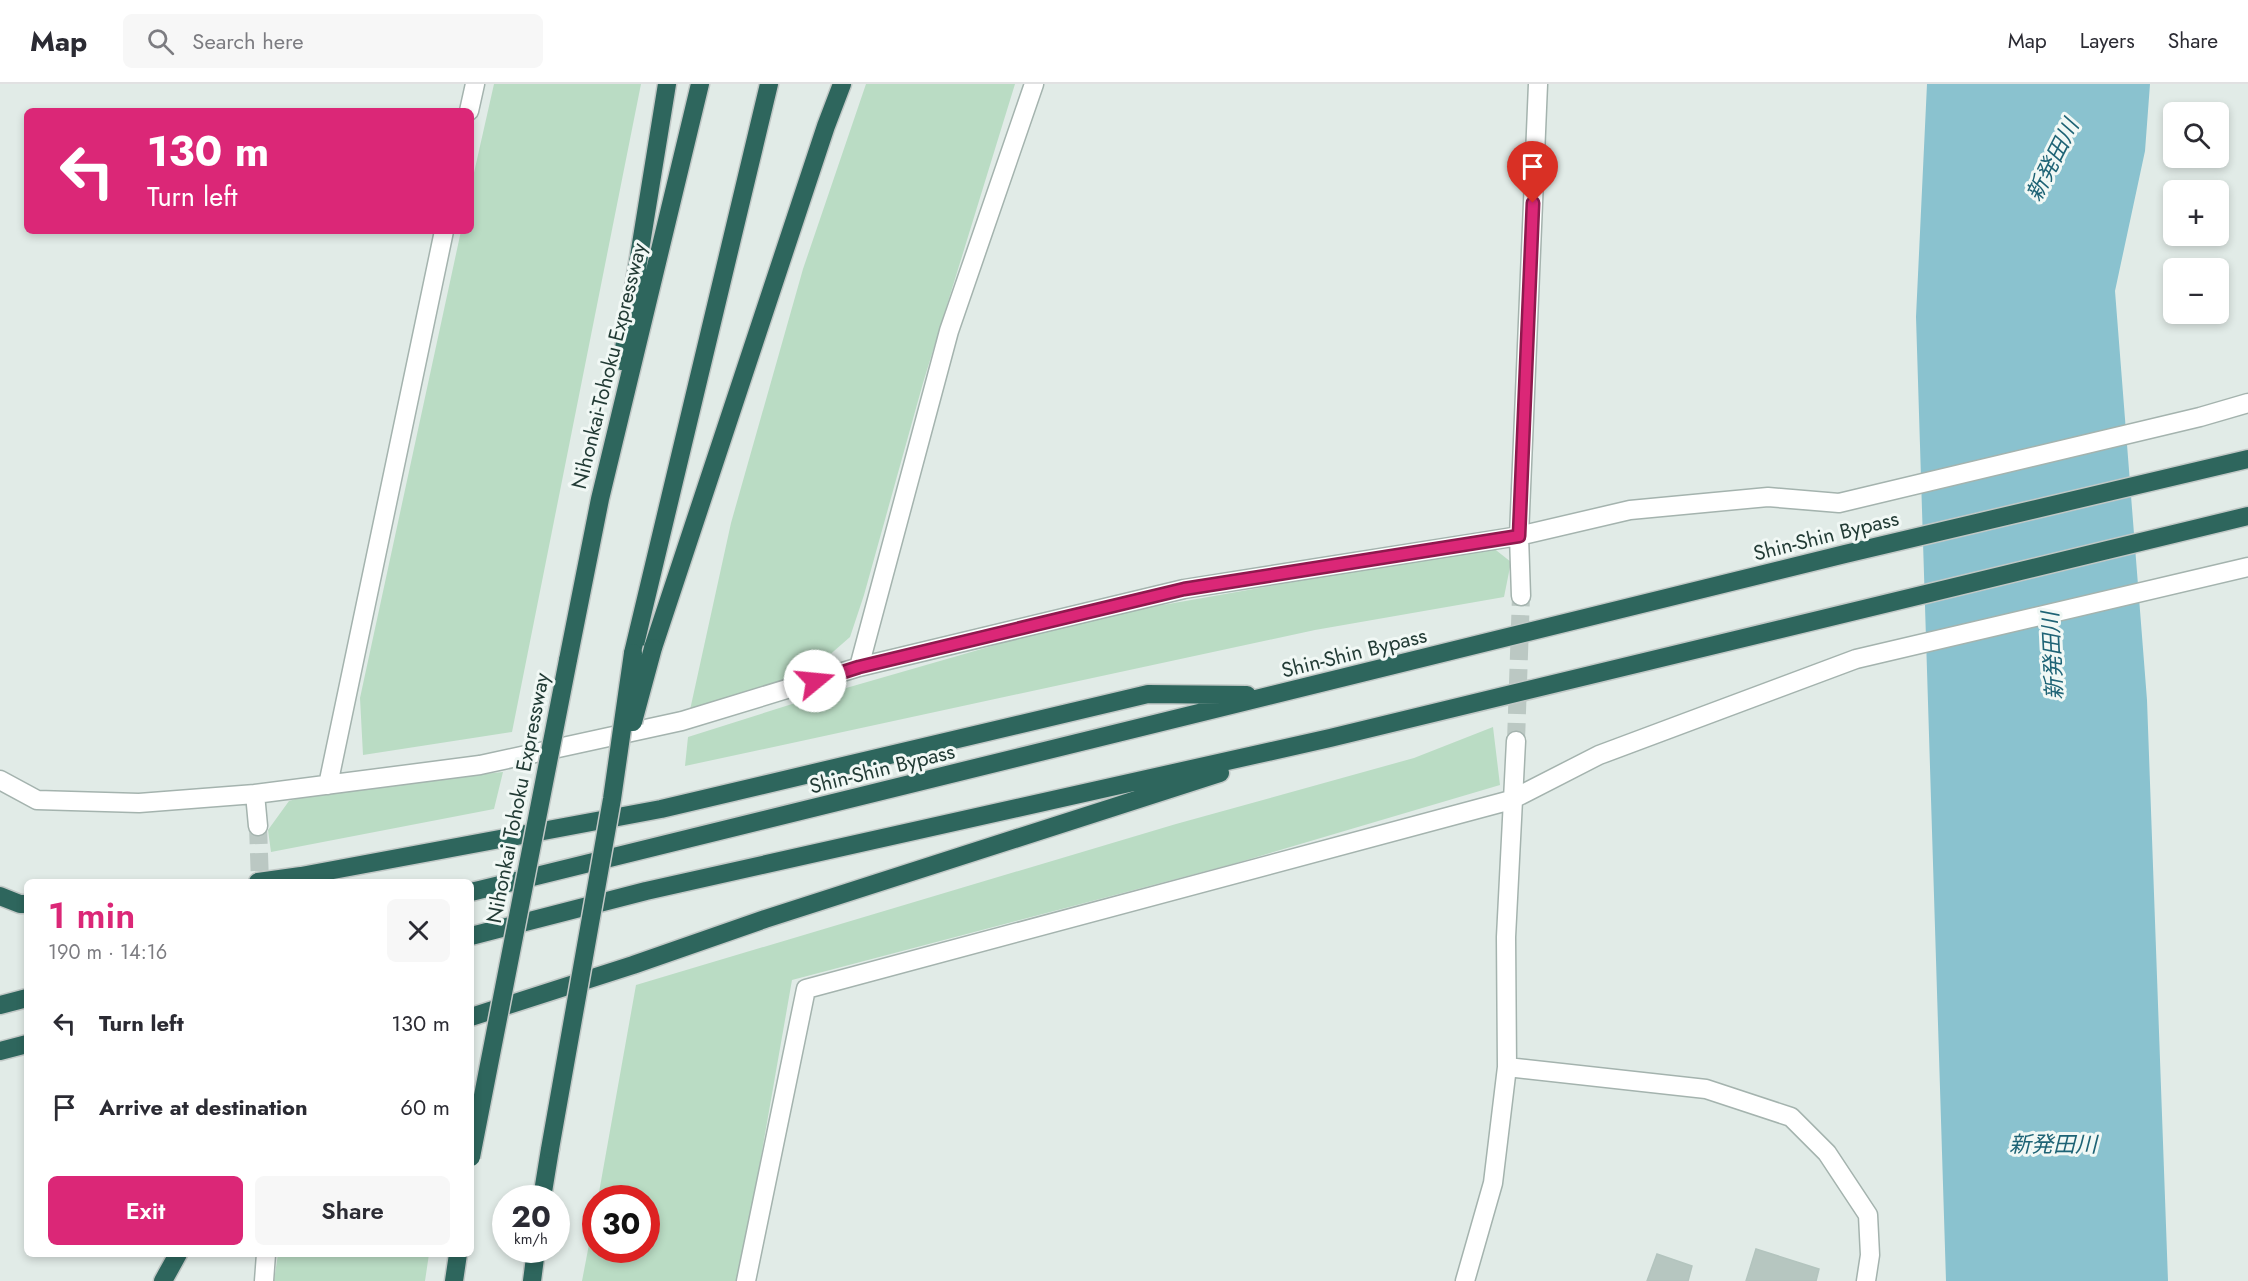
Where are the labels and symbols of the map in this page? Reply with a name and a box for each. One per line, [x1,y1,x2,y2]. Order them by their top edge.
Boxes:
water label: 新発田川 [2018,112,2087,206]
pin [1507,141,1558,203]
street label: Nihonkai-Tohoku Expressway [564,239,654,492]
street label: Shin-Shin Bypass [1750,503,1902,569]
water label: 新発田川 [2034,609,2070,701]
street label: Shin-Shin Bypass [1278,620,1430,686]
position arrow [783,649,847,713]
street label: Nihonkai Tohoku Expressway [479,669,557,926]
street label: Shin-Shin Bypass [806,736,958,802]
water label: 新発田川 [2009,1128,2099,1160]
speed limit sign: 30 [582,1185,660,1263]

